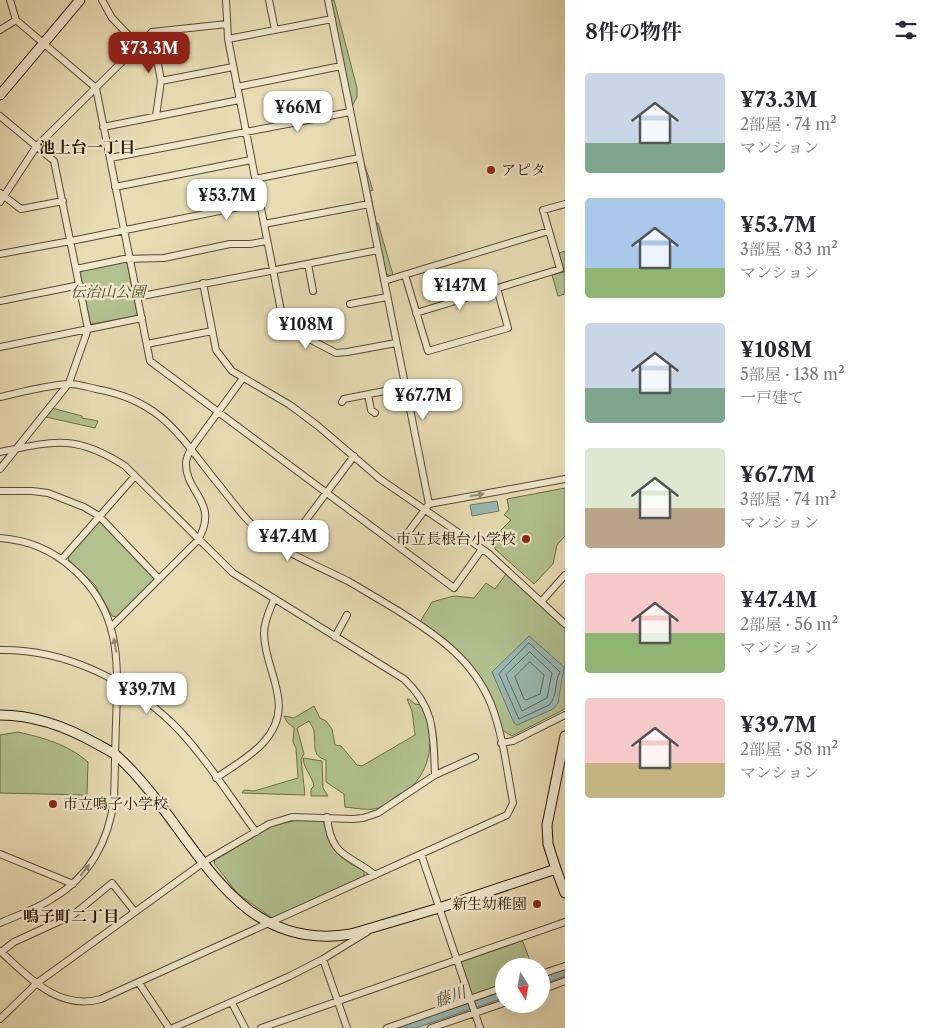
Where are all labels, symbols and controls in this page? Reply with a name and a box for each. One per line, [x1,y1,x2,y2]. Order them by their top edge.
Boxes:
icon: filters [892,16,920,44]
text: 8件の物件 [585,19,682,44]
pin: ¥73.3M [108,32,190,74]
text: ¥73.3M [120,38,178,58]
text: ¥73.3M [740,87,817,112]
pin: ¥66M [268,90,328,133]
icon: home [625,93,685,153]
text: ¥66M [274,97,322,117]
text: 2部屋 · 74 m² [740,114,837,134]
district label: 池上台一丁目 [39,137,135,157]
text: マンション [740,137,819,157]
place label: アピタ [501,160,546,179]
marker: アピタ [485,164,497,176]
pin: ¥53.7M [186,178,268,221]
text: ¥53.7M [198,185,256,205]
text: ¥53.7M [740,212,817,237]
icon: home [625,218,685,278]
text: 3部屋 · 83 m² [740,239,838,259]
text: マンション [740,262,819,282]
pin: ¥147M [425,268,495,311]
text: ¥147M [434,275,486,295]
park label: 伝治山公園 [70,282,148,301]
pin: ¥108M [271,308,341,350]
text: ¥108M [278,314,334,334]
text: ¥108M [740,337,812,362]
icon: home [625,343,685,403]
text: 5部屋 · 138 m² [740,364,844,384]
pin: ¥67.7M [382,378,464,421]
text: ¥67.7M [394,385,452,405]
text: 一戸建て [740,387,804,407]
text: ¥67.7M [740,462,815,487]
icon: home [625,468,685,528]
text: 3部屋 · 74 m² [740,489,836,509]
one-way arrow [469,491,485,499]
text: マンション [740,512,819,532]
pin: ¥47.4M [247,520,329,562]
text: ¥47.4M [259,526,317,546]
place label: 市立長根台小学校 [396,529,516,548]
marker: 市立長根台小学校 [520,533,532,545]
text: ¥47.4M [740,587,817,612]
icon: home [625,593,685,653]
text: 2部屋 · 56 m² [740,614,838,634]
one-way arrow [111,637,119,653]
text: マンション [740,637,819,657]
pin: ¥39.7M [106,672,188,715]
text: ¥39.7M [118,679,176,699]
text: ¥39.7M [740,712,817,737]
icon: home [625,718,685,778]
text: 2部屋 · 58 m² [740,739,838,759]
text: マンション [740,762,819,782]
place label: 市立鳴子小学校 [63,794,168,813]
marker: 市立鳴子小学校 [47,798,59,810]
one-way arrow [80,864,90,877]
place label: 新生幼稚園 [452,894,527,913]
marker: 新生幼稚園 [531,898,543,910]
district label: 鳴子町二丁目 [23,906,119,926]
north arrow [495,958,550,1012]
map controls [495,958,550,1013]
water label: 藤川 [432,981,470,1011]

